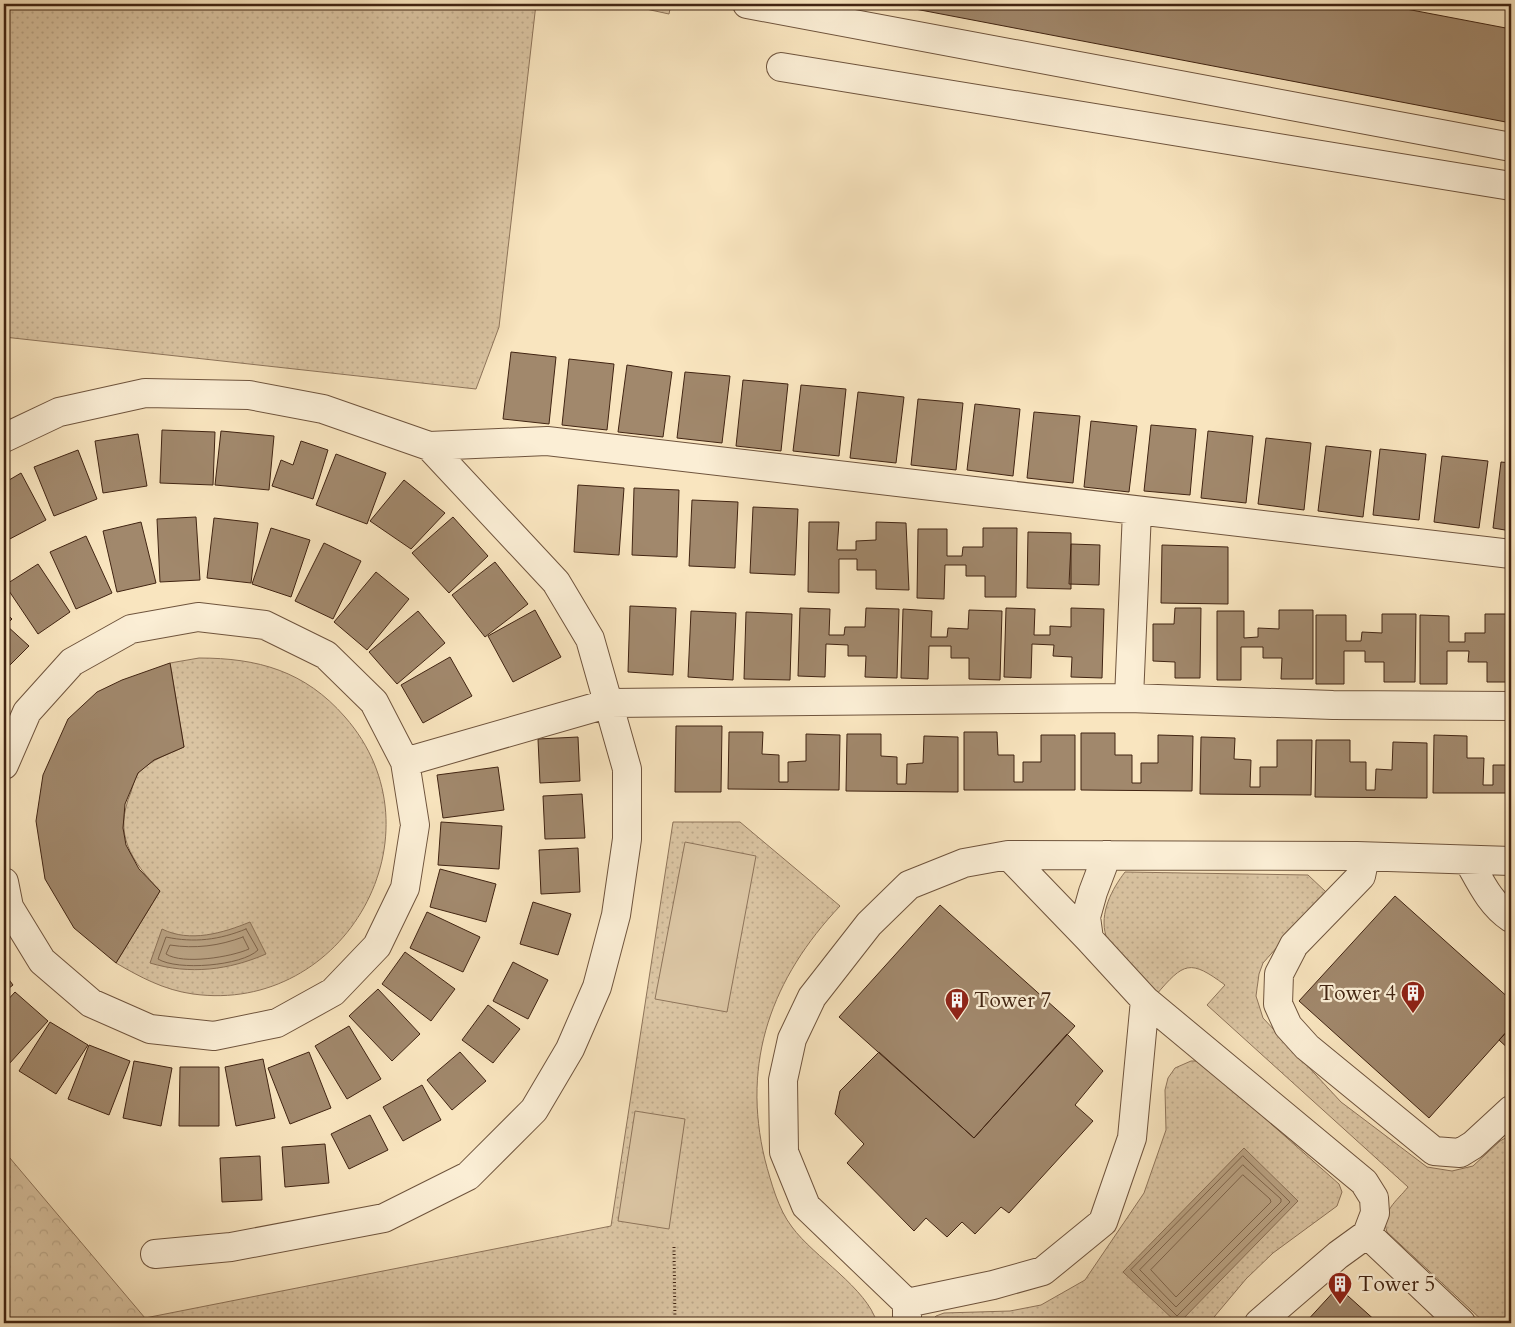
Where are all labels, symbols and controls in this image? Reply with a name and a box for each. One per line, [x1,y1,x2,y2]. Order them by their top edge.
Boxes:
place label: Tower 4 [1319,979,1396,1008]
building icon: Tower 4 [1400,980,1426,1014]
place label: Tower 7 [974,986,1051,1015]
building icon: Tower 7 [944,987,970,1021]
place label: Tower 5 [1358,1270,1435,1299]
building icon: Tower 5 [1327,1271,1353,1305]

